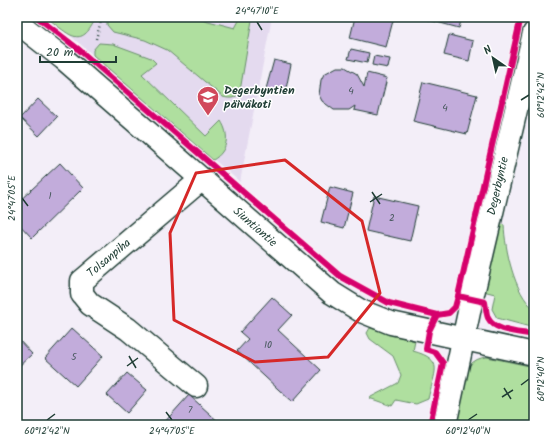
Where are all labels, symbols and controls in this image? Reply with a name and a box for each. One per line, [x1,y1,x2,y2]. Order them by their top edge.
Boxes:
text: 24°47'10"E [235,3,280,19]
scale bar [40,38,116,64]
north arrow [473,38,513,78]
text: N [480,41,496,60]
text: 20 m [46,43,74,62]
text: 60°12'42"N [533,72,549,118]
place label: Degerbyntien päiväkoti [223,81,295,114]
house number: 4 [348,83,354,99]
school or university icon: Degerbyntien päiväkoti [195,84,221,117]
house number: 4 [442,100,448,116]
street label: Degerbyntie [482,154,514,217]
text: 24°47'05"E [4,174,20,221]
house number: 1 [48,188,52,204]
street label: Siuntiontie [229,202,282,252]
house number: 2 [389,210,395,226]
street label: Tolsanpiha [83,234,136,282]
house number: 10 [264,337,272,353]
house number: 5 [71,349,77,365]
text: 60°12'40"N [533,356,549,401]
house number: 7 [188,402,193,418]
text: 60°12'42"N [24,423,70,439]
text: 24°47'05"E [149,423,196,439]
text: 60°12'40"N [446,423,491,439]

